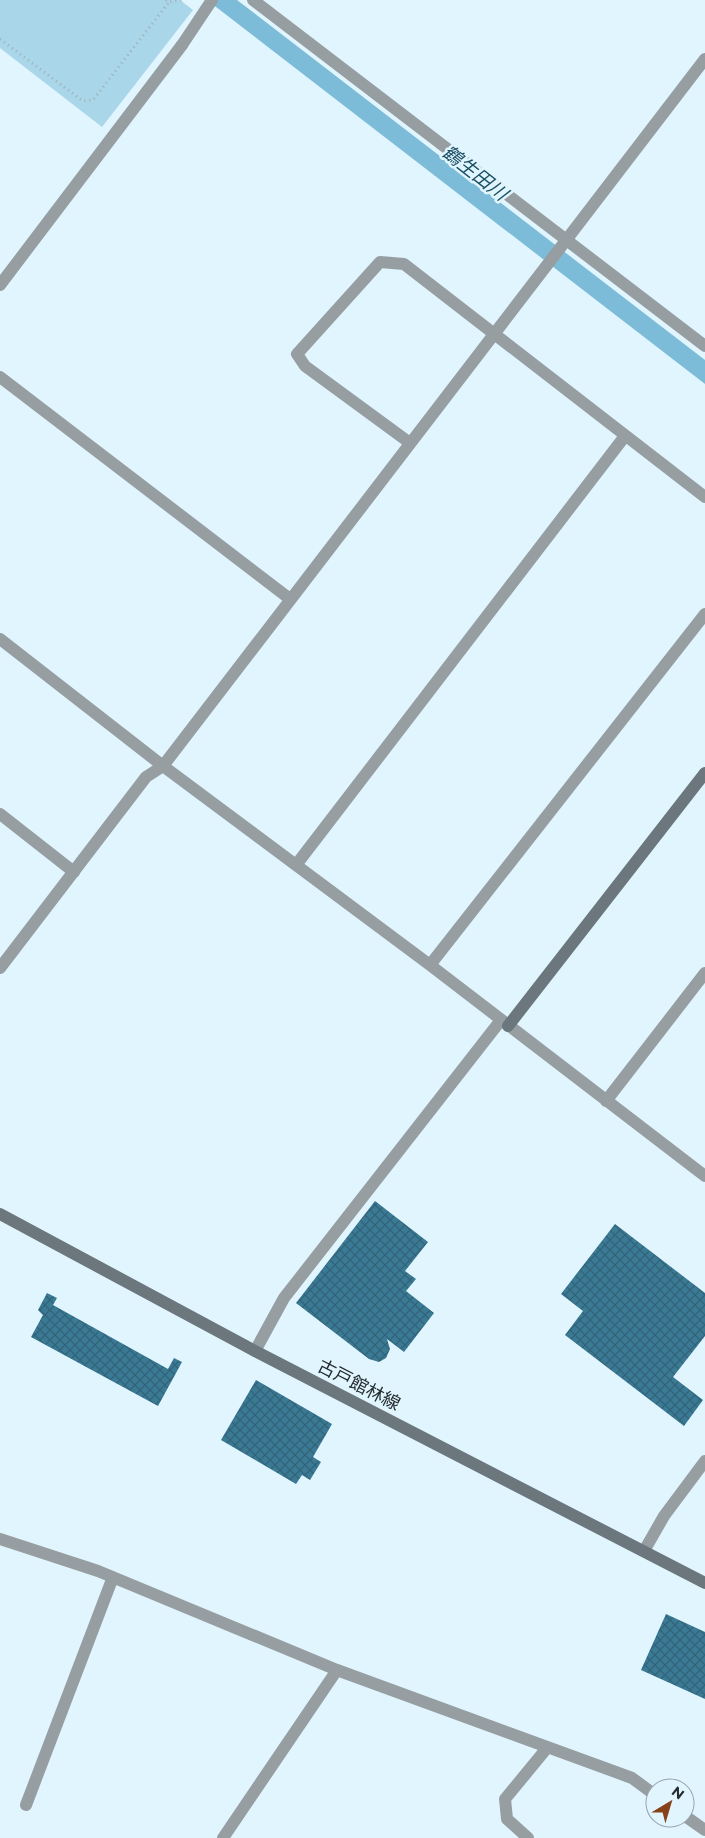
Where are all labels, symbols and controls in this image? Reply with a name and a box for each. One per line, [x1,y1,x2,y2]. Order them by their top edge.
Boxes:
water label: 鶴生田川 [438,141,514,207]
street label: 古戸館林線 [314,1355,404,1415]
north arrow [645,1778,695,1828]
text: N [668,1782,688,1803]

